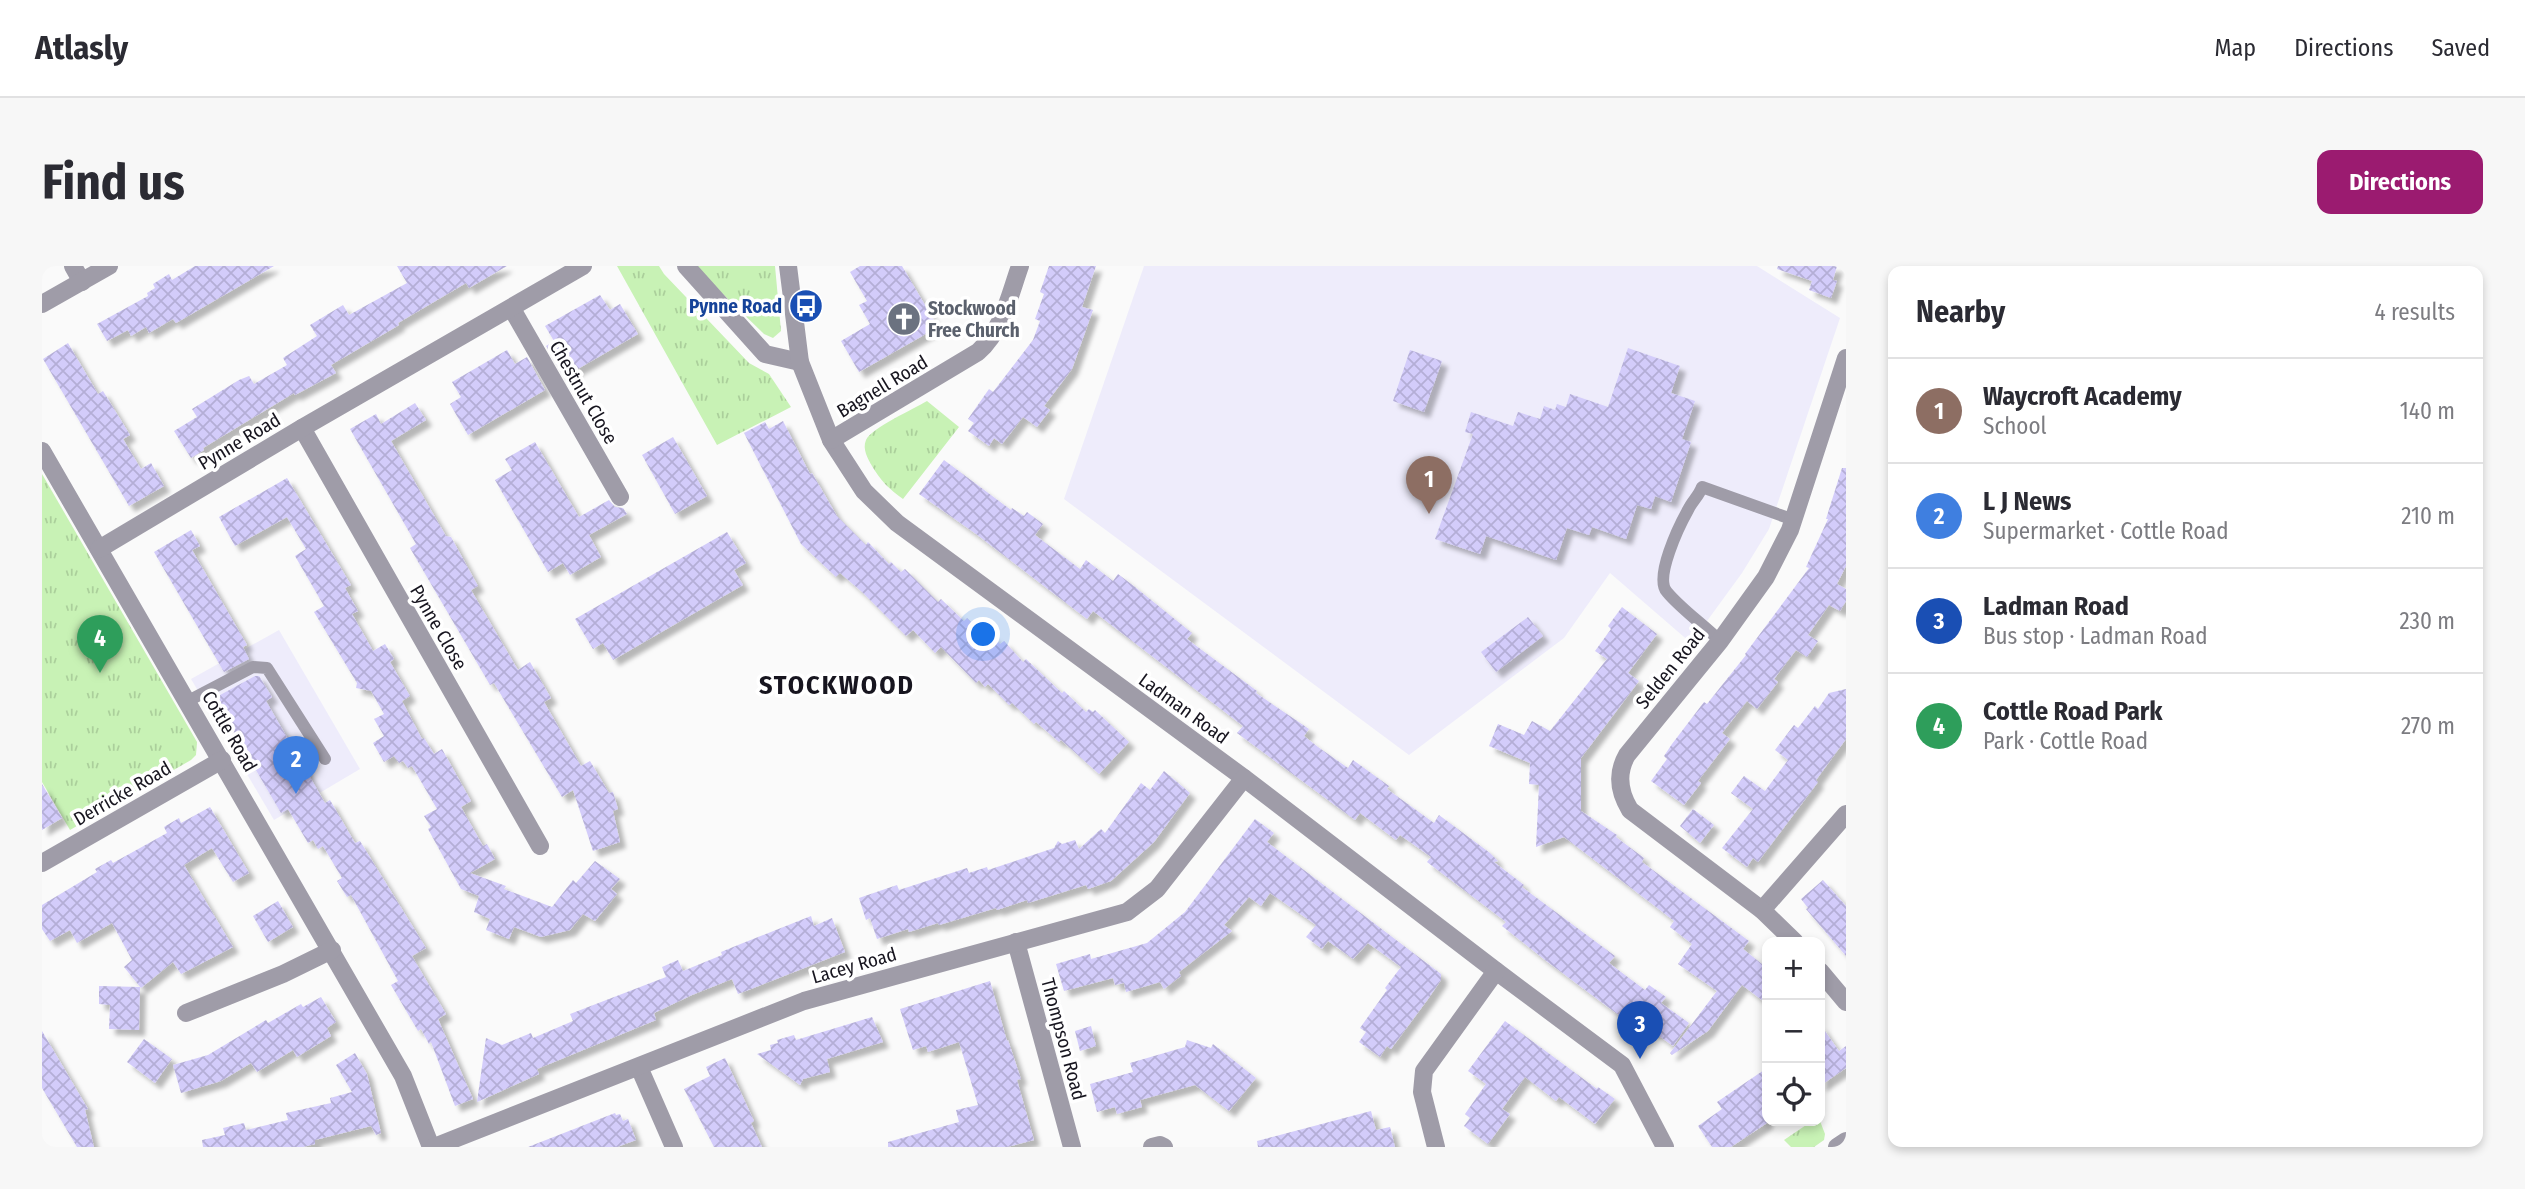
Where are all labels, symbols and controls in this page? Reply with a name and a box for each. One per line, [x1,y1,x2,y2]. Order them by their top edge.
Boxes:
text: Atlasly [35,28,128,68]
text: Map [2215,34,2256,62]
text: Directions [2294,34,2393,62]
text: Saved [2431,34,2490,62]
button: Directions [2317,150,2483,214]
text: Find us [42,153,185,212]
bus stop icon: Pynne Road [787,287,825,325]
text: Nearby [1916,294,2005,330]
place label: Pynne Road [689,295,782,318]
place label: Stockwood Free Church [928,297,1020,342]
text: 4 results [2374,298,2455,326]
church icon: Stockwood Free Church [885,300,923,338]
street label: Chestnut Close [545,336,622,448]
street label: Bagnell Road [833,350,932,422]
text: Waycroft Academy [1983,381,2182,412]
text: 1 [1934,397,1944,425]
text: 140 m [2400,397,2455,425]
street label: Pynne Road [194,408,284,475]
text: School [1983,412,2047,440]
pin: 1 [1406,456,1452,514]
text: L J News [1983,486,2071,517]
text: 2 [1934,502,1944,530]
text: 210 m [2401,502,2455,530]
text: Supermarket · Cottle Road [1983,517,2229,545]
street label: Pynne Close [405,581,472,674]
text: Ladman Road [1983,591,2129,622]
text: 3 [1934,607,1944,635]
text: 230 m [2399,607,2455,635]
pin: 4 [77,615,123,673]
your location [966,617,1000,651]
text: Bus stop · Ladman Road [1983,622,2208,650]
street label: Selden Road [1631,623,1710,713]
street label: Ladman Road [1134,668,1233,749]
district label: STOCKWOOD [759,670,915,701]
street label: Cottle Road [197,687,262,776]
text: Cottle Road Park [1983,696,2163,727]
text: 4 [1933,712,1945,740]
text: 270 m [2401,712,2455,740]
text: Park · Cottle Road [1983,727,2148,755]
pin: 2 [273,736,319,794]
street label: Derricke Road [70,756,175,831]
map controls [1762,937,1825,1126]
button: + [1762,937,1825,1000]
street label: Lacey Road [809,942,899,989]
street label: Thompson Road [1036,976,1091,1103]
button: − [1762,1000,1825,1063]
pin: 3 [1617,1001,1663,1059]
button: locate [1762,1063,1825,1126]

